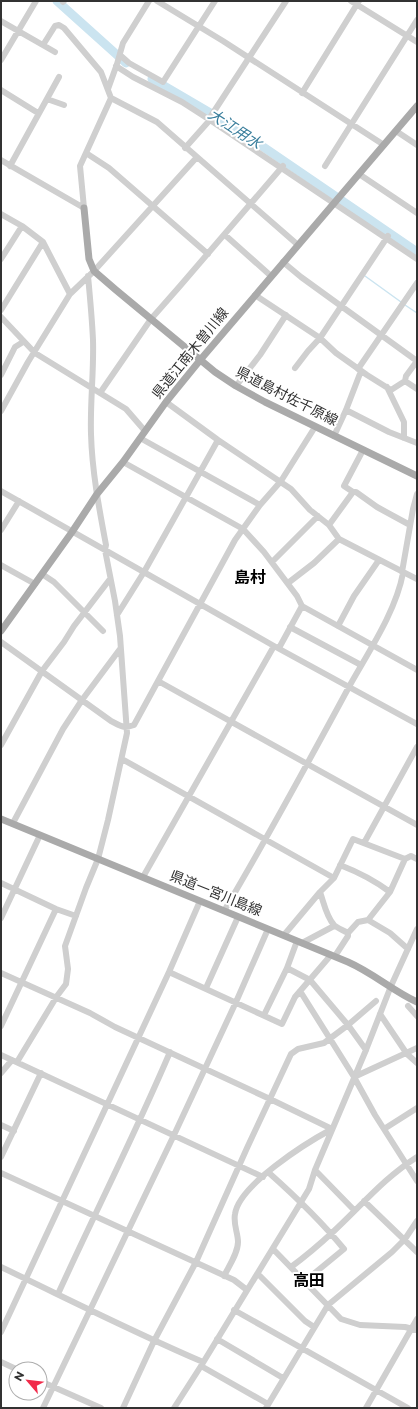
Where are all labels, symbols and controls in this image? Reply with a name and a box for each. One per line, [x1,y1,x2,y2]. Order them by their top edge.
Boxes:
water label: 大江用水 [205,104,267,154]
street label: 県道江南木曽川線 [148,304,232,402]
street label: 県道島村佐千原線 [233,363,341,429]
district label: 島村 [234,568,266,587]
street label: 県道一宮川島線 [167,866,265,920]
district label: 高田 [293,1271,325,1290]
north arrow [8,1361,48,1401]
text: N [11,1369,27,1384]

